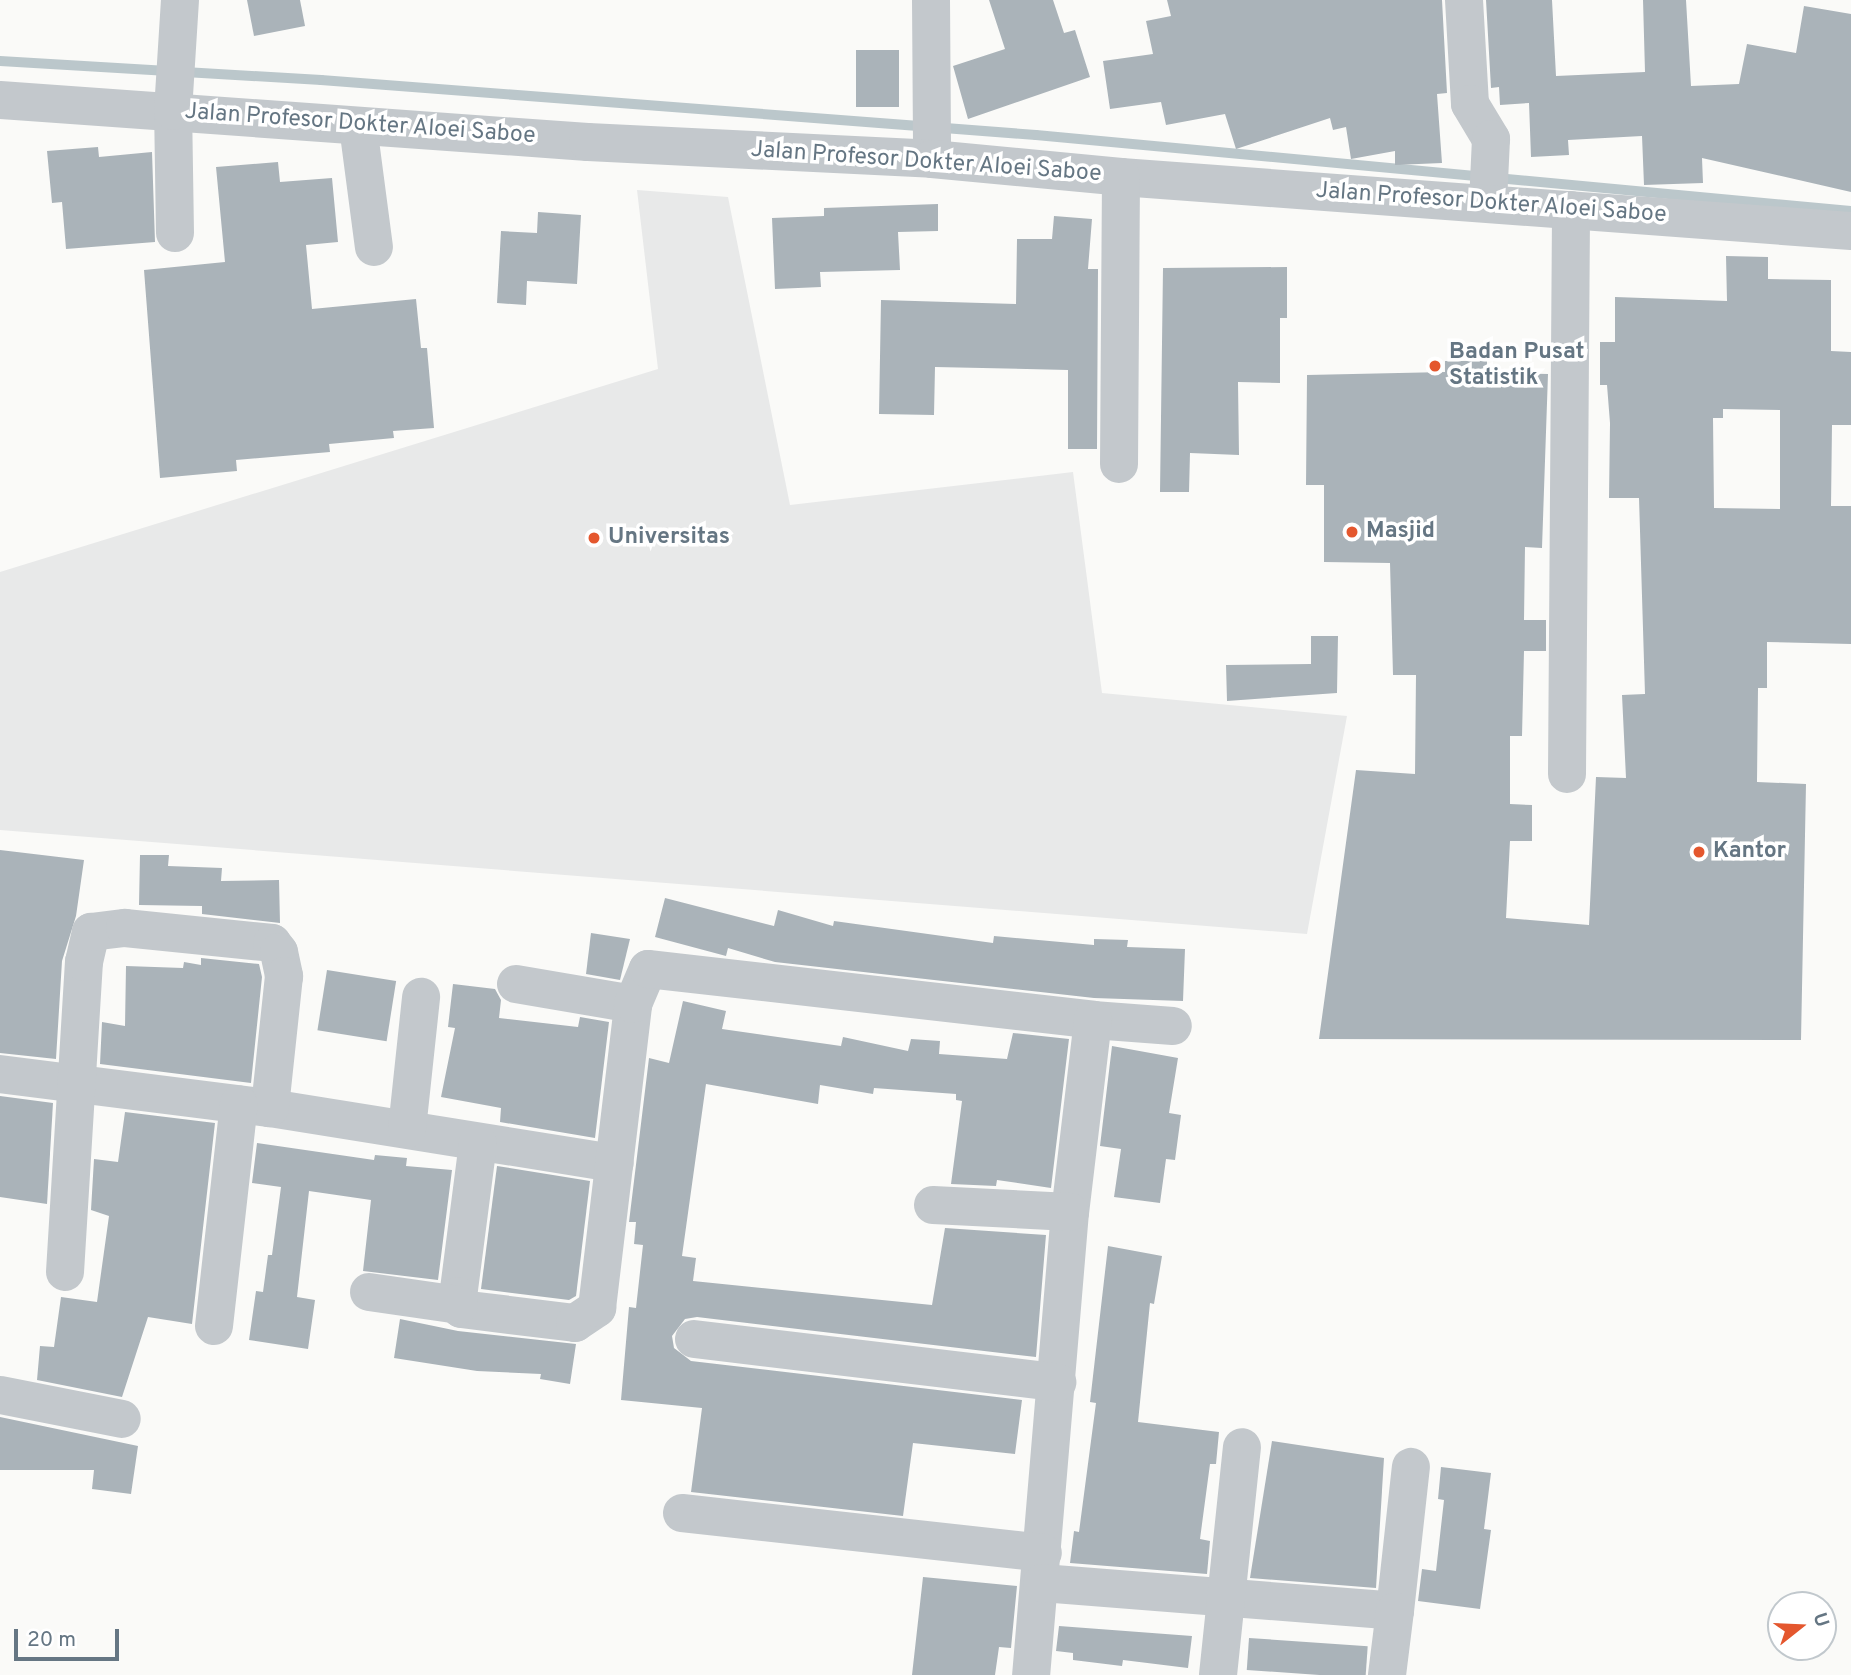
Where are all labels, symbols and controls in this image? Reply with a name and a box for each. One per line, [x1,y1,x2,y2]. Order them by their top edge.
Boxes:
street label: Jalan Profesor Dokter Aloei Saboe [183,99,537,151]
street label: Jalan Profesor Dokter Aloei Saboe [749,137,1103,189]
street label: Jalan Profesor Dokter Aloei Saboe [1314,178,1668,230]
place label: Badan Pusat Statistik [1449,339,1584,393]
marker: Badan Pusat Statistik [1427,358,1443,374]
place label: Masjid [1366,518,1435,546]
place label: Universitas [608,524,730,552]
marker: Masjid [1344,524,1360,540]
marker: Universitas [586,530,602,546]
place label: Kantor [1713,838,1786,866]
marker: Kantor [1691,844,1707,860]
north arrow [1767,1591,1837,1661]
text: U [1807,1610,1834,1630]
scale bar [18,1616,122,1660]
text: 20 m [27,1627,76,1654]

